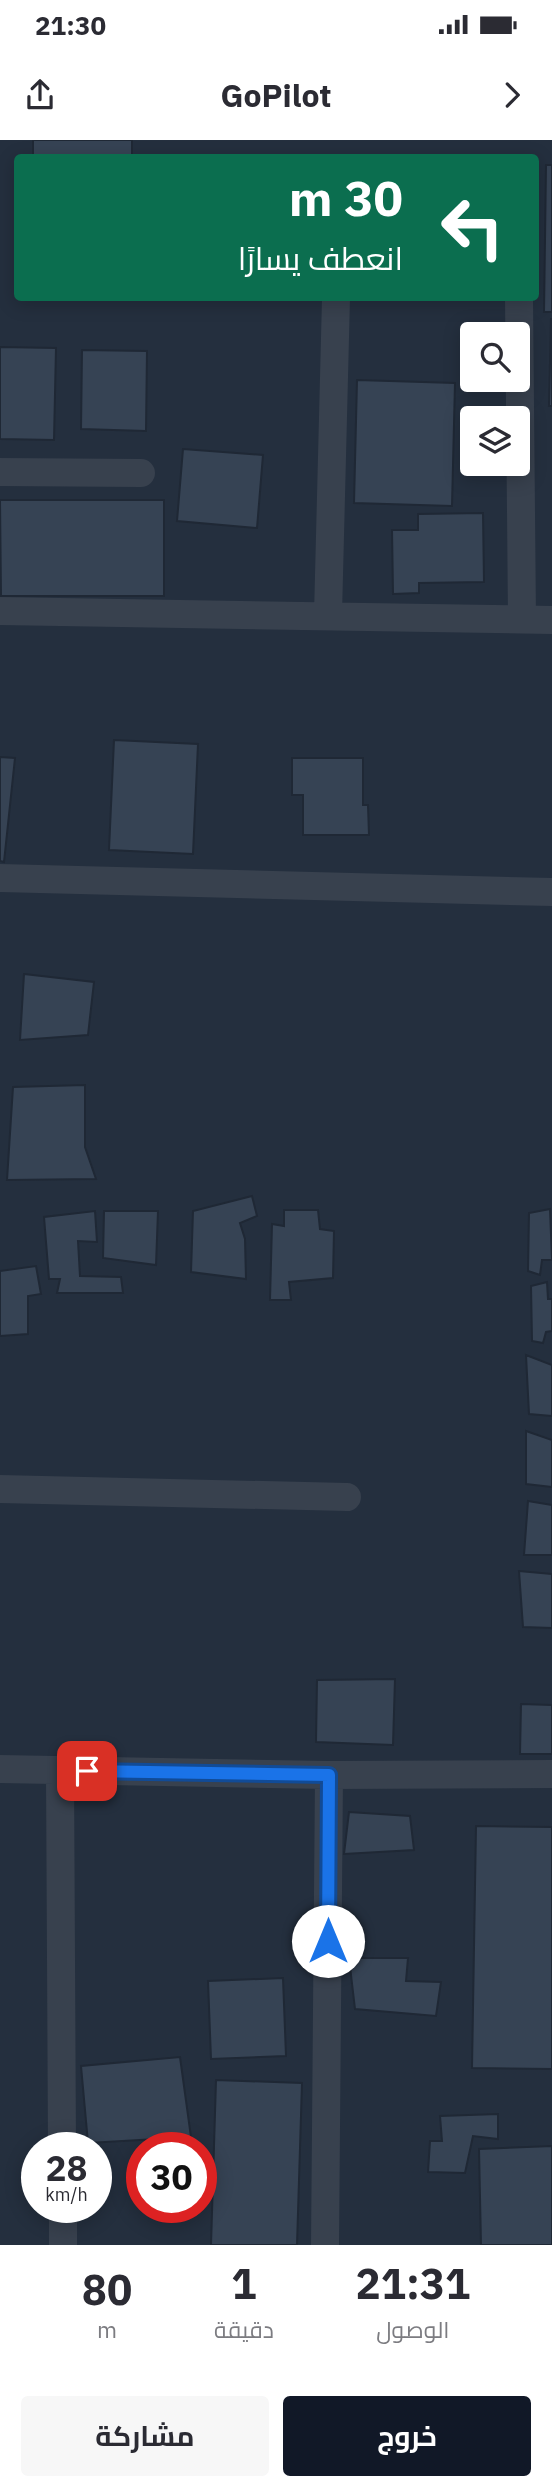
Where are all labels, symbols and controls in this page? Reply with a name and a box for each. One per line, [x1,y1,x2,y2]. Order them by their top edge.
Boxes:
text: 21:30 [35,8,106,42]
text: GoPilot [221,74,332,116]
icon: share [21,76,59,114]
icon: forward [493,76,531,114]
text: 30 m [289,166,403,229]
icon: left [427,182,518,273]
text: انعطف يسارًا [238,237,403,279]
map controls [460,322,530,476]
button: search [460,322,530,392]
button: layers [460,406,530,476]
pin [57,1741,117,1801]
icon: arrive [68,1752,106,1790]
position arrow [291,1904,365,1978]
speed limit sign: 30 [126,2132,217,2223]
text: 28 [45,2145,88,2191]
text: km/h [45,2183,88,2206]
text: 1 [231,2256,256,2311]
text: 21:31 [356,2256,470,2311]
text: 80 [82,2262,132,2317]
text: m [97,2314,117,2344]
text: دقيقة [214,2314,274,2344]
text: الوصول [376,2314,450,2344]
button: مشاركة [21,2396,269,2476]
button: خروج [283,2396,531,2476]

